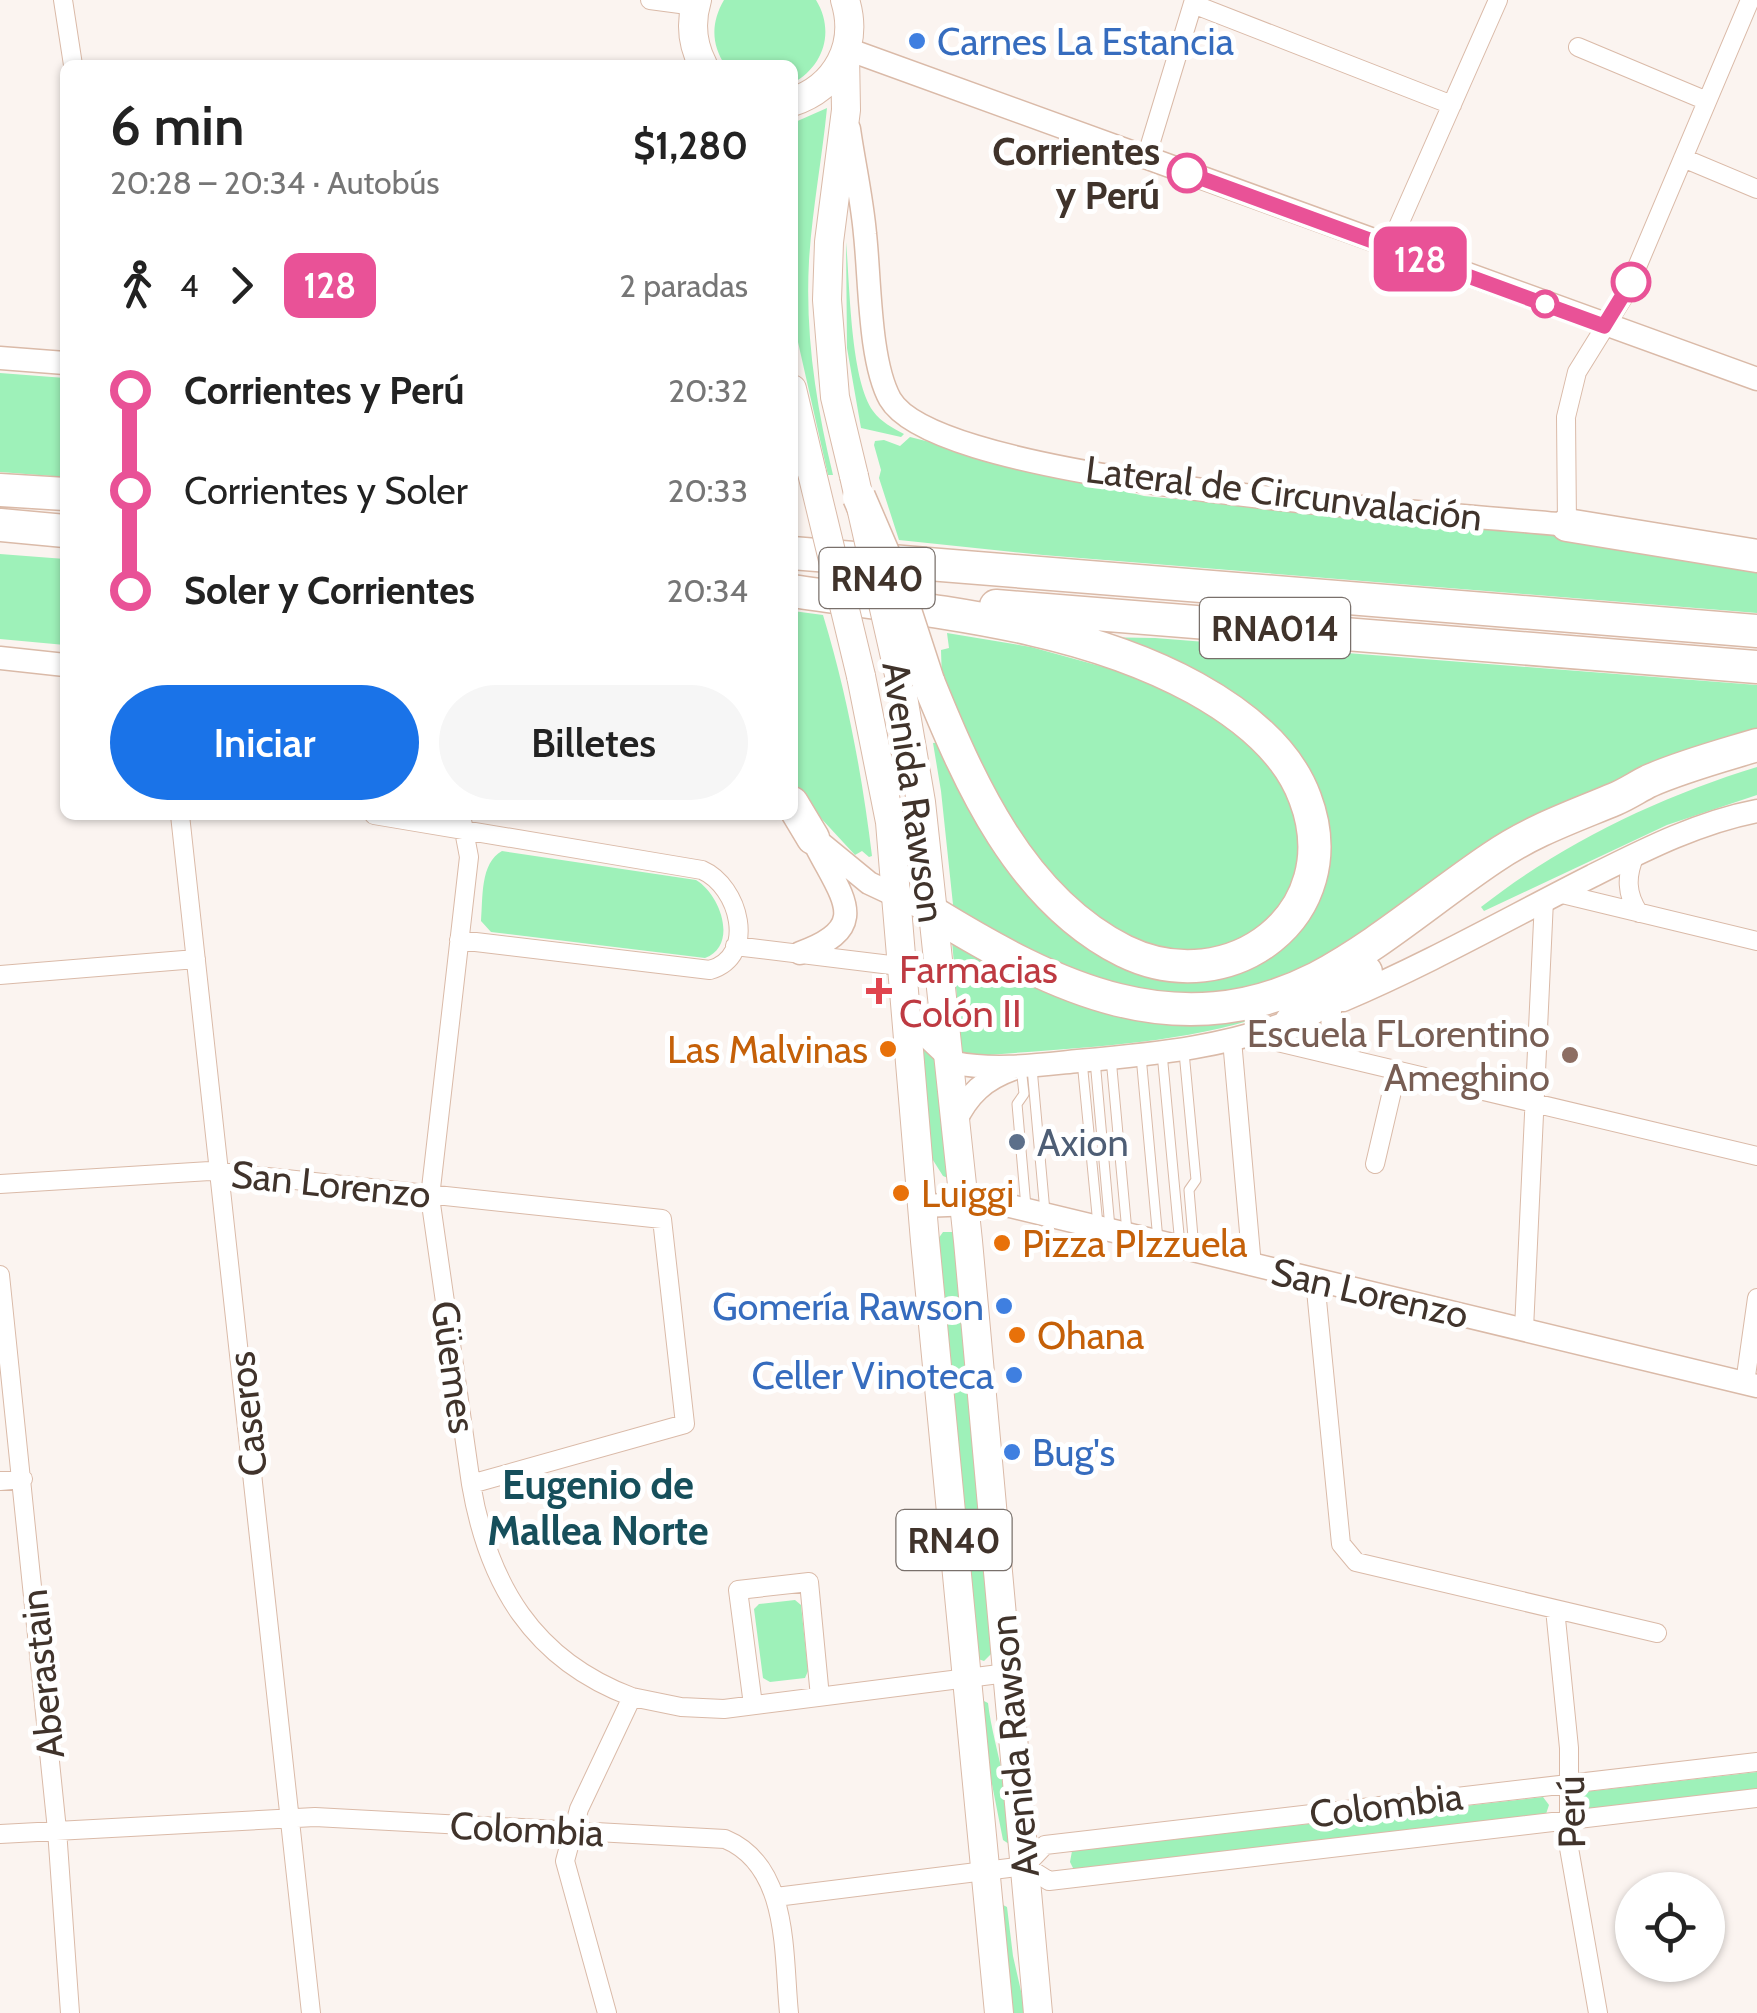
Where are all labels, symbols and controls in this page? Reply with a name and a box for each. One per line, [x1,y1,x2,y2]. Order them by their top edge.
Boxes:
place label: Carnes La Estancia [937,18,1234,65]
marker: Carnes La Estancia [906,30,928,52]
text: 6 min [110,92,245,159]
text: $1,280 [633,122,748,169]
place label: Corrientes y Perú [992,128,1160,219]
marker: Corrientes y Perú [1168,154,1206,192]
text: 20:28 – 20:34 · Autobús [110,163,439,202]
line badge: 128 [1362,226,1478,292]
text: 128 [1394,238,1446,281]
icon: walk [110,258,165,313]
icon: forward [214,258,269,313]
unlabelled marker [1612,263,1650,301]
text: 128 [304,264,356,307]
text: 4 [180,266,199,305]
text: 2 paradas [619,266,748,305]
unlabelled marker [1532,291,1558,317]
text: Corrientes y Perú [184,367,464,414]
text: 20:32 [668,371,748,410]
street label: Lateral de Circunvalación [1083,445,1485,541]
text: Corrientes y Soler [184,467,468,514]
text: 20:33 [668,471,748,510]
road number: RN40 [820,548,934,608]
text: Soler y Corrientes [184,567,475,614]
text: 20:34 [666,571,748,610]
road number: RNA014 [1200,598,1350,658]
street label: Avenida Rawson [872,659,956,925]
button: Iniciar [110,685,419,800]
button: Billetes [439,685,748,800]
place label: Farmacias Colón II [899,946,1058,1037]
marker: Farmacias Colón II [868,980,890,1002]
place label: Escuela FLorentino Ameghino [1247,1010,1550,1101]
place label: Las Malvinas [667,1026,868,1073]
marker: Las Malvinas [877,1038,899,1060]
marker: Escuela FLorentino Ameghino [1559,1044,1581,1066]
place label: Axion [1037,1119,1129,1166]
marker: Axion [1006,1131,1028,1153]
street label: San Lorenzo [229,1150,433,1218]
place label: Luiggi [921,1170,1014,1217]
marker: Luiggi [890,1182,912,1204]
place label: Pizza PIzzuela [1022,1220,1248,1267]
marker: Pizza PIzzuela [991,1232,1013,1254]
street label: San Lorenzo [1267,1248,1473,1338]
place label: Gomería Rawson [712,1283,984,1330]
marker: Gomería Rawson [993,1295,1015,1317]
street label: Güemes [421,1298,487,1436]
place label: Ohana [1037,1312,1144,1359]
marker: Ohana [1006,1324,1028,1346]
street label: Caseros [217,1349,277,1479]
place label: Celler Vinoteca [752,1352,994,1399]
marker: Celler Vinoteca [1003,1364,1025,1386]
place label: Bug's [1032,1429,1115,1476]
marker: Bug's [1001,1441,1023,1463]
district label: Eugenio de Mallea Norte [487,1460,709,1555]
road number: RN40 [896,1510,1012,1570]
street label: Aberastain [10,1587,74,1761]
street label: Avenida Rawson [979,1613,1049,1879]
street label: Colombia [1307,1772,1465,1838]
street label: Perú [1547,1775,1595,1849]
street label: Colombia [449,1801,605,1857]
map controls [1615,1872,1725,1982]
button: locate [1615,1872,1725,1982]

